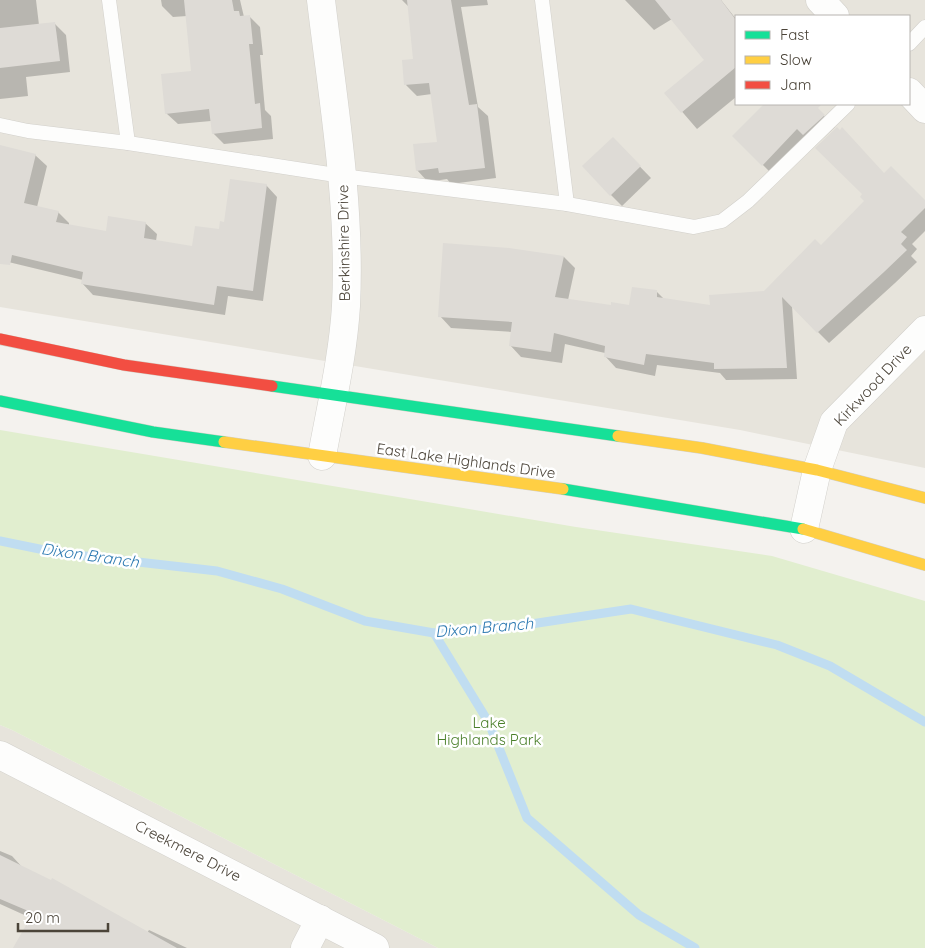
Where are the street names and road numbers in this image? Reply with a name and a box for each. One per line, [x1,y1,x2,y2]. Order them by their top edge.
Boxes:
street label: Berkinshire Drive [333,184,354,302]
street label: Kirkwood Drive [830,339,916,430]
street label: East Lake Highlands Drive [375,439,557,482]
street label: Creekmere Drive [132,816,244,885]

